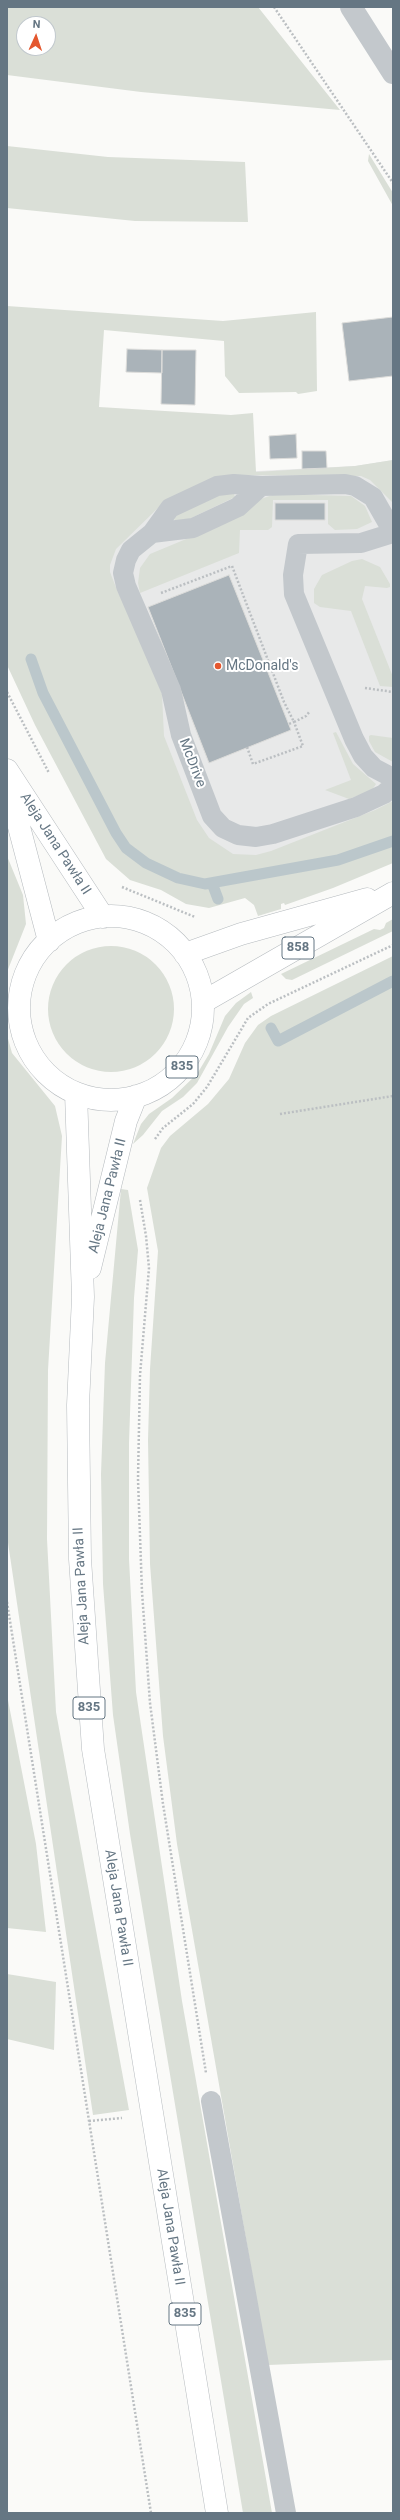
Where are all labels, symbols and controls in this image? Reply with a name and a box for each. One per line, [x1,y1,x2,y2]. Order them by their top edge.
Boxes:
north arrow [16,16,56,56]
text: N [32,18,41,31]
place label: McDonald's [226,658,298,674]
marker: McDonald's [213,661,223,671]
street label: McDrive [175,736,209,790]
street label: Aleja Jana Pawła II [16,790,94,898]
road number: 858 [282,937,314,959]
road number: 835 [166,1056,198,1078]
street label: Aleja Jana Pawła II [86,1137,130,1255]
street label: Aleja Jana Pawła II [71,1527,93,1645]
road number: 835 [73,1697,105,1719]
street label: Aleja Jana Pawła II [100,1848,136,1968]
street label: Aleja Jana Pawła II [152,2167,188,2287]
road number: 835 [169,2303,201,2325]

